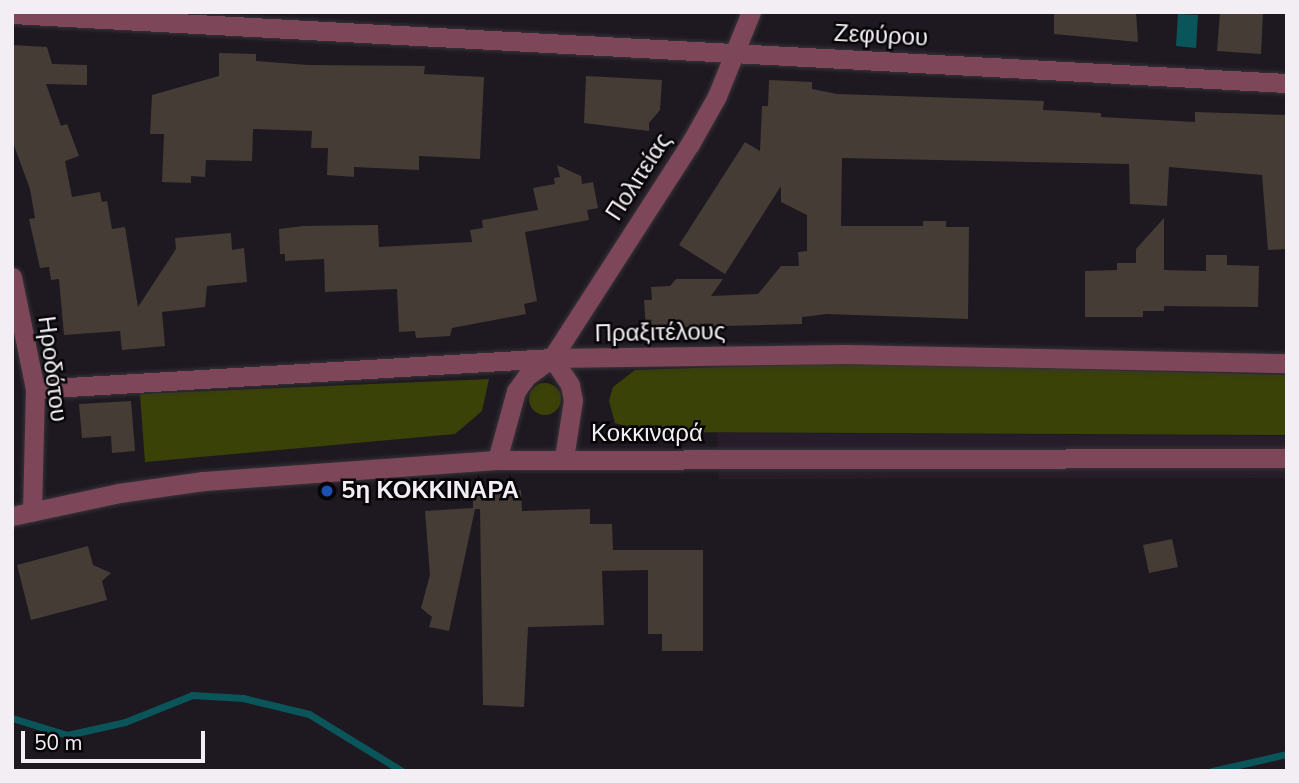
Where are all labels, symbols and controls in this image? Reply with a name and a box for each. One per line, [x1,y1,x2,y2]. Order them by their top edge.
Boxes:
street label: Ζεφύρου [833,19,929,53]
street label: Πολιτείας [600,128,678,226]
street label: Ηροδότου [31,314,73,424]
street label: Πραξιτέλους [594,317,726,349]
street label: Κοκκιναρά [591,420,703,448]
place label: 5η ΚΟΚΚΙΝΑΡΑ [341,477,519,505]
marker: 5η ΚΟΚΚΙΝΑΡΑ [319,483,335,499]
scale bar [24,716,208,760]
text: 50 m [34,729,83,757]

